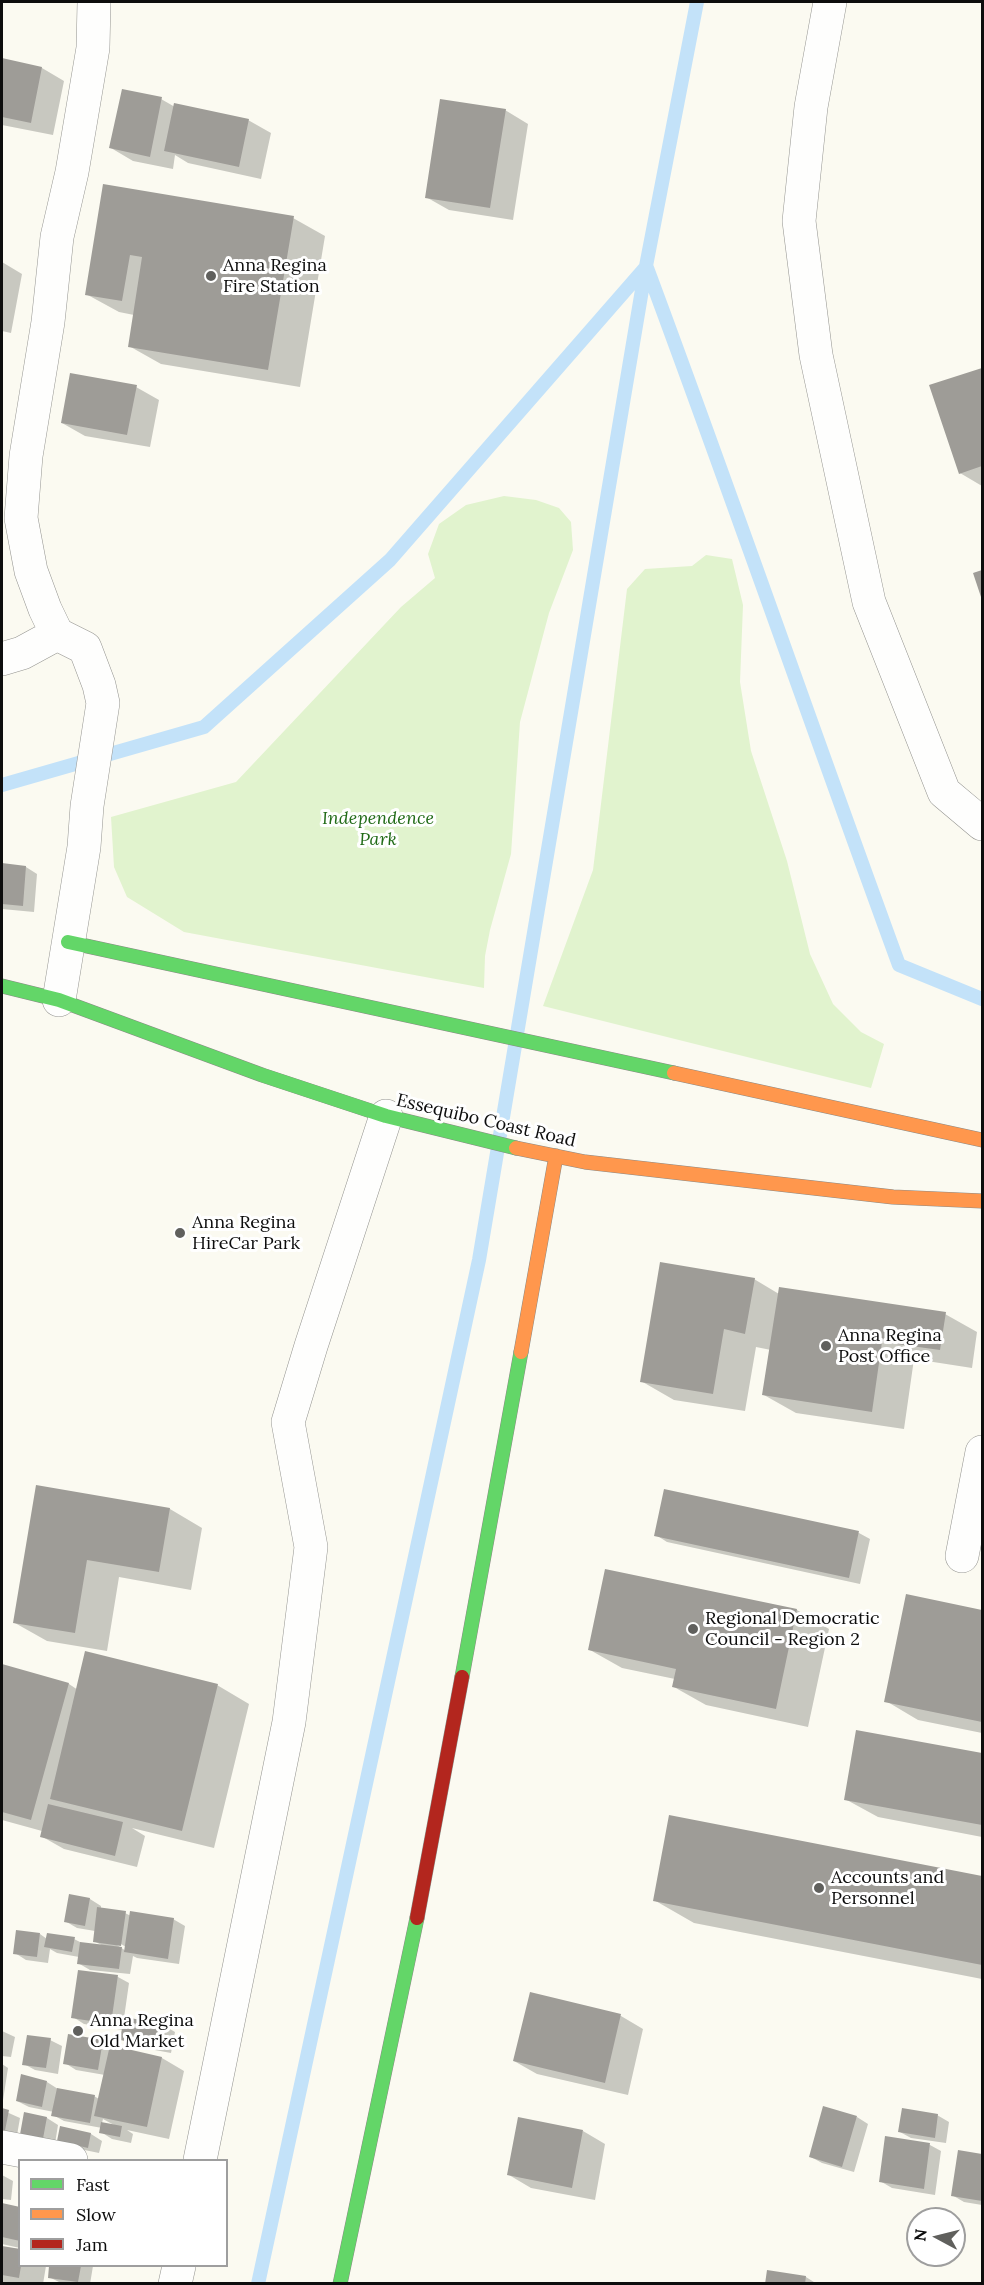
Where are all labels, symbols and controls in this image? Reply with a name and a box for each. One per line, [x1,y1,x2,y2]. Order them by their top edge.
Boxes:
place label: Anna Regina Fire Station [223,255,327,298]
marker: Anna Regina Fire Station [204,269,218,283]
park label: Independence Park [322,808,434,850]
street label: Essequibo Coast Road [394,1090,578,1152]
place label: Anna Regina HireCar Park [192,1212,300,1254]
marker: Anna Regina HireCar Park [173,1226,187,1240]
place label: Anna Regina Post Office [838,1325,942,1368]
marker: Anna Regina Post Office [819,1339,833,1353]
place label: Regional Democratic Council - Region 2 [705,1608,880,1650]
marker: Regional Democratic Council - Region 2 [686,1622,700,1636]
place label: Accounts and Personnel [831,1867,944,1910]
marker: Accounts and Personnel [812,1881,826,1895]
place label: Anna Regina Old Market [90,2010,194,2052]
marker: Anna Regina Old Market [71,2024,85,2038]
legend [18,2159,228,2267]
text: Fast [76,2173,110,2196]
text: Slow [76,2203,116,2226]
north arrow [906,2207,966,2267]
text: N [909,2228,931,2242]
text: Jam [76,2233,108,2256]

